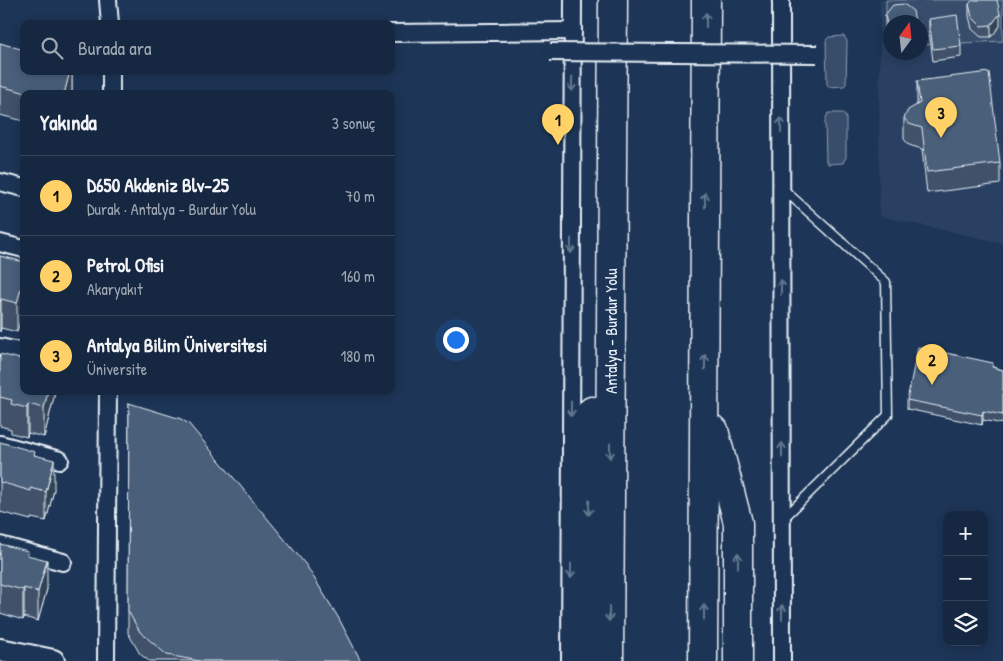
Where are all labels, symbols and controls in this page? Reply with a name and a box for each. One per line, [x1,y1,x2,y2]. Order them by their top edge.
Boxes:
one-way arrow [701,12,711,28]
north arrow [883,15,928,60]
search box [20,20,395,75]
icon: search [38,34,66,62]
text: Burada ara [78,35,151,61]
one-way arrow [567,75,577,91]
pin: 3 [925,97,957,138]
pin: 1 [542,104,574,145]
text: Yakında [40,108,97,137]
text: 3 sonuç [332,112,375,134]
one-way arrow [776,117,786,134]
text: D650 Akdeniz Blv-25 [87,172,229,198]
text: 1 [53,185,59,207]
text: 70 m [345,185,375,207]
one-way arrow [700,192,710,208]
text: Durak · Antalya - Burdur Yolu [87,198,256,220]
one-way arrow [566,238,576,254]
text: Petrol Ofisi [87,252,164,278]
text: 2 [52,265,60,287]
text: 160 m [341,265,375,287]
street label: Antalya - Burdur Yolu [600,268,622,394]
text: Akaryakıt [87,278,143,300]
one-way arrow [776,280,786,296]
your location [443,327,469,353]
text: Antalya Bilim Üniversitesi [87,332,267,358]
pin: 2 [916,344,948,385]
text: 3 [52,345,60,367]
text: 180 m [341,345,375,367]
one-way arrow [700,355,710,371]
text: Üniversite [87,358,147,380]
one-way arrow [566,400,576,416]
one-way arrow [605,442,615,459]
one-way arrow [777,442,786,458]
one-way arrow [584,500,594,516]
map controls [943,511,988,646]
button: + [943,511,988,556]
one-way arrow [733,552,743,568]
button: − [943,556,988,601]
one-way arrow [566,562,576,579]
button: layers [943,601,988,646]
one-way arrow [604,605,614,621]
one-way arrow [699,605,709,621]
one-way arrow [777,605,787,621]

